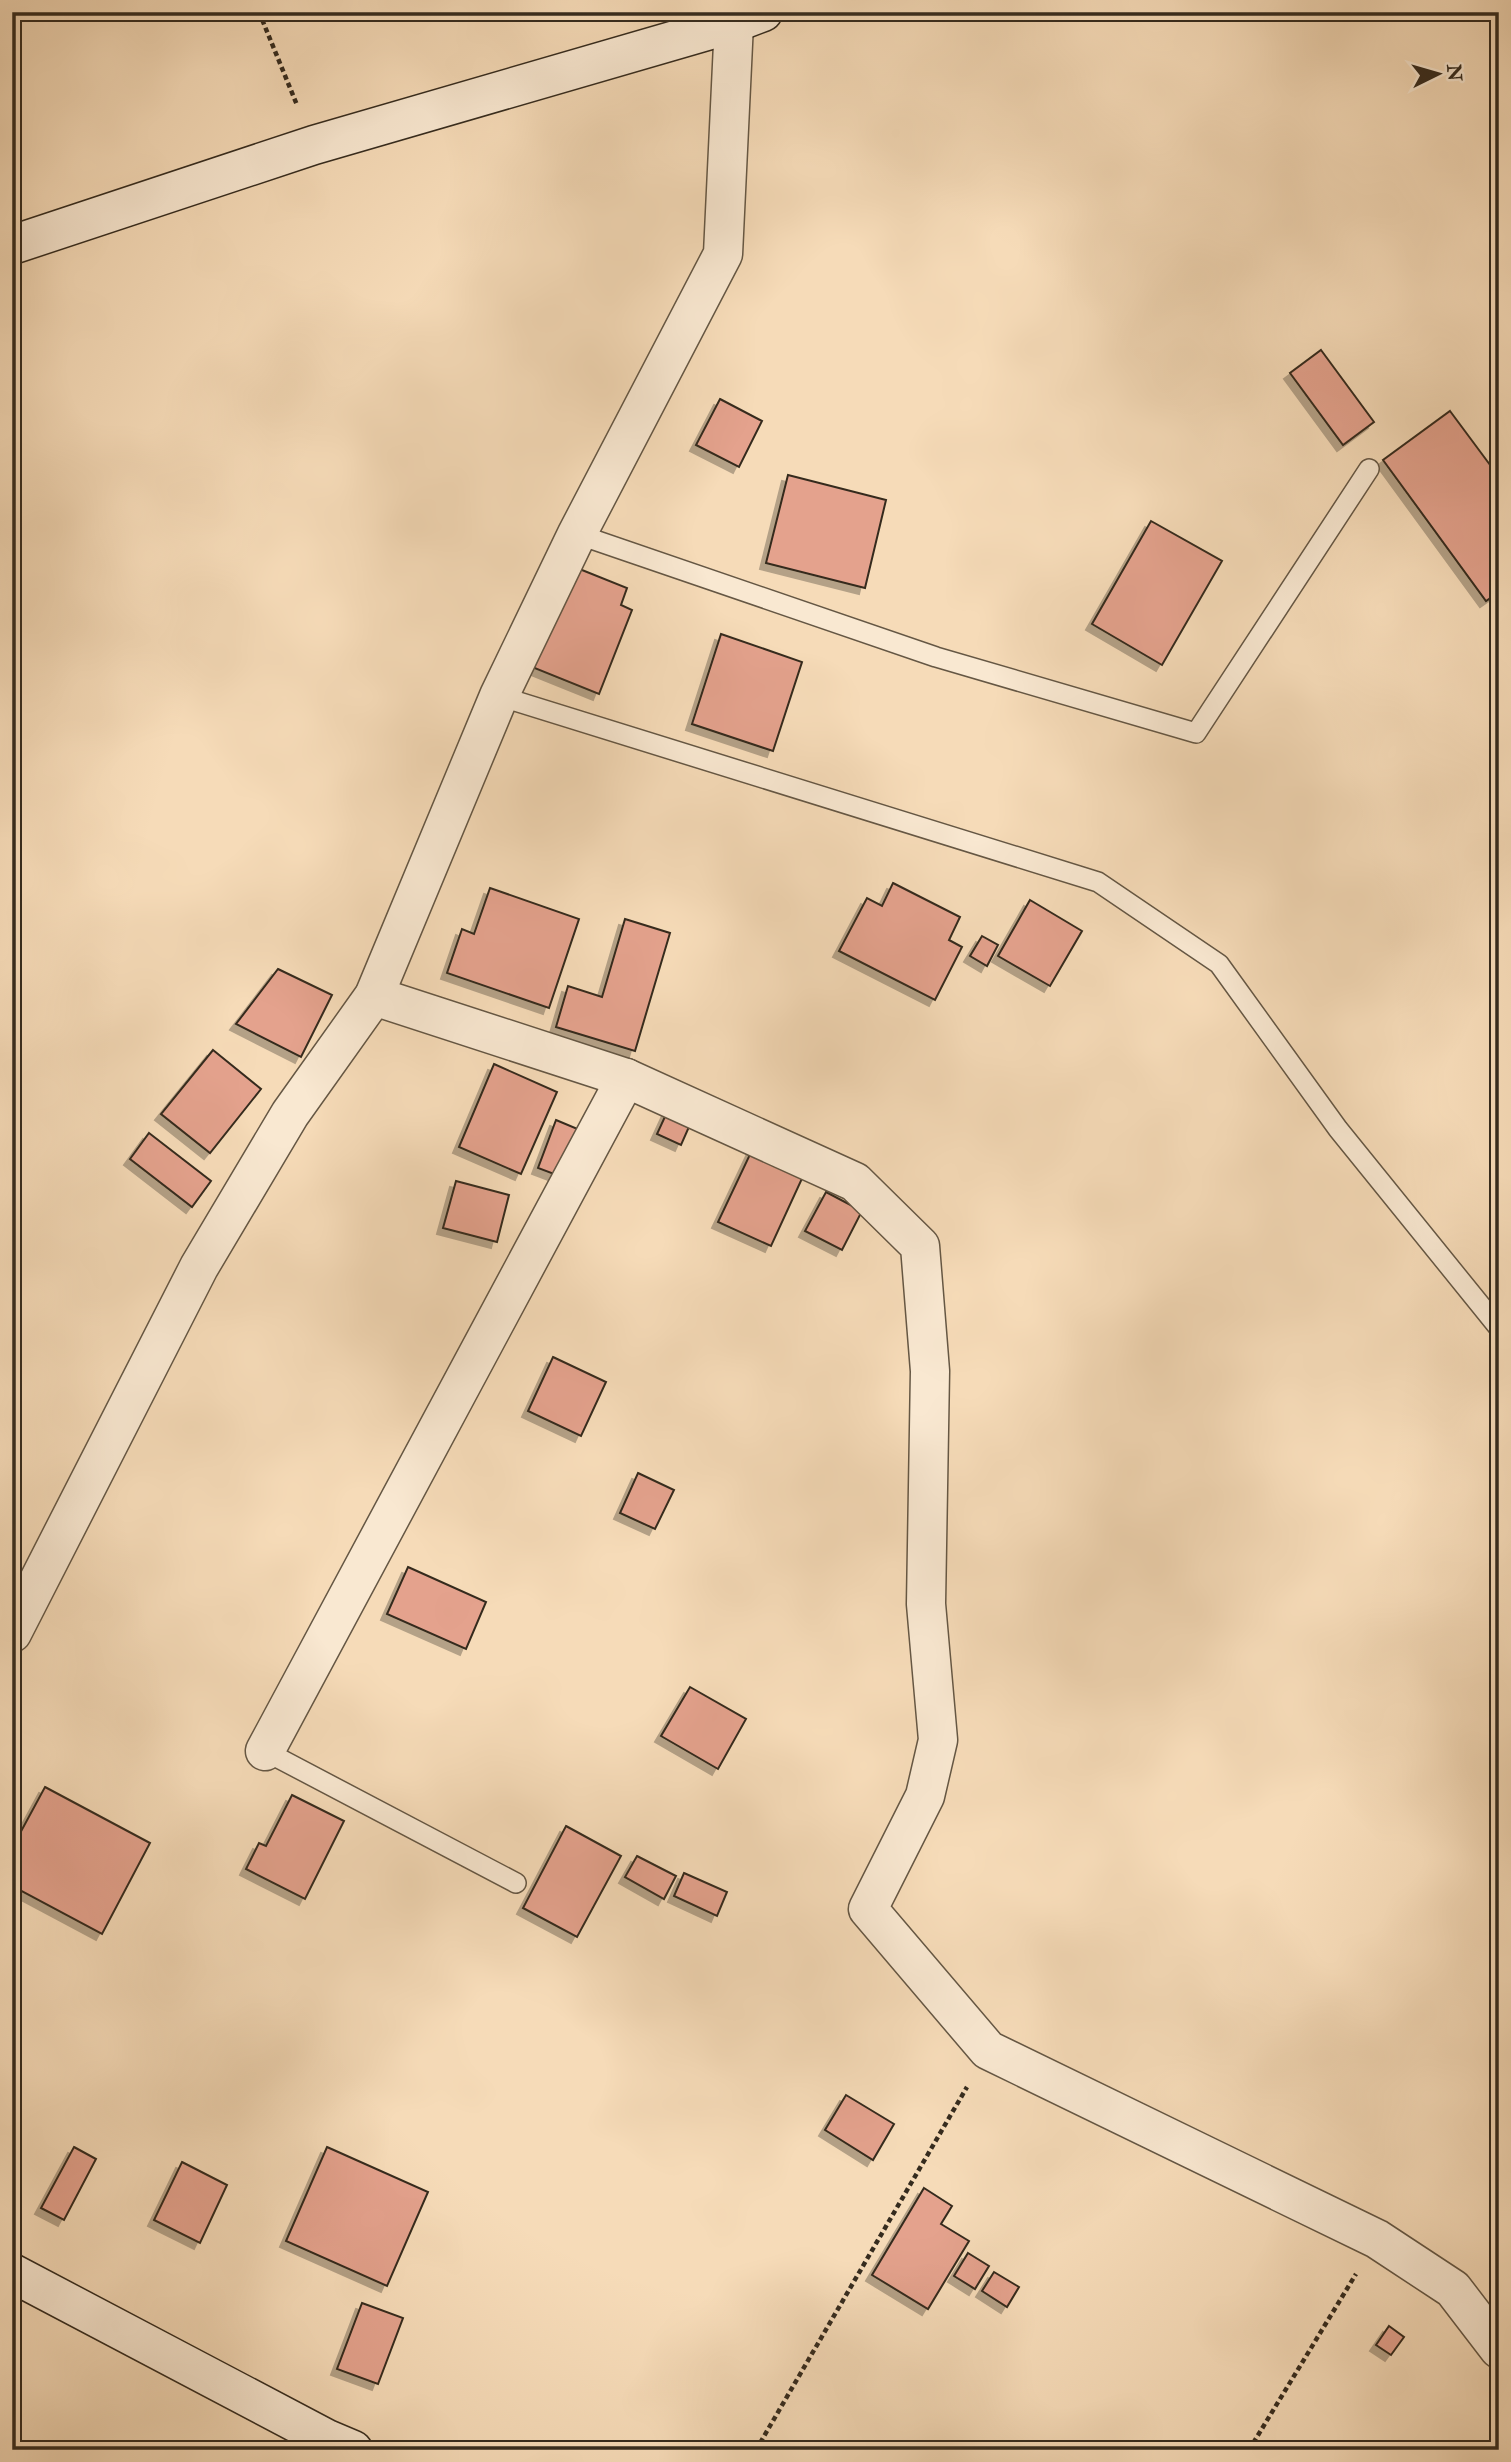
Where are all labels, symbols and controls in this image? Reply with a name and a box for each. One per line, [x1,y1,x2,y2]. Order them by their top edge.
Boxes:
north arrow [1402,38,1472,108]
text: N [1441,62,1467,83]

